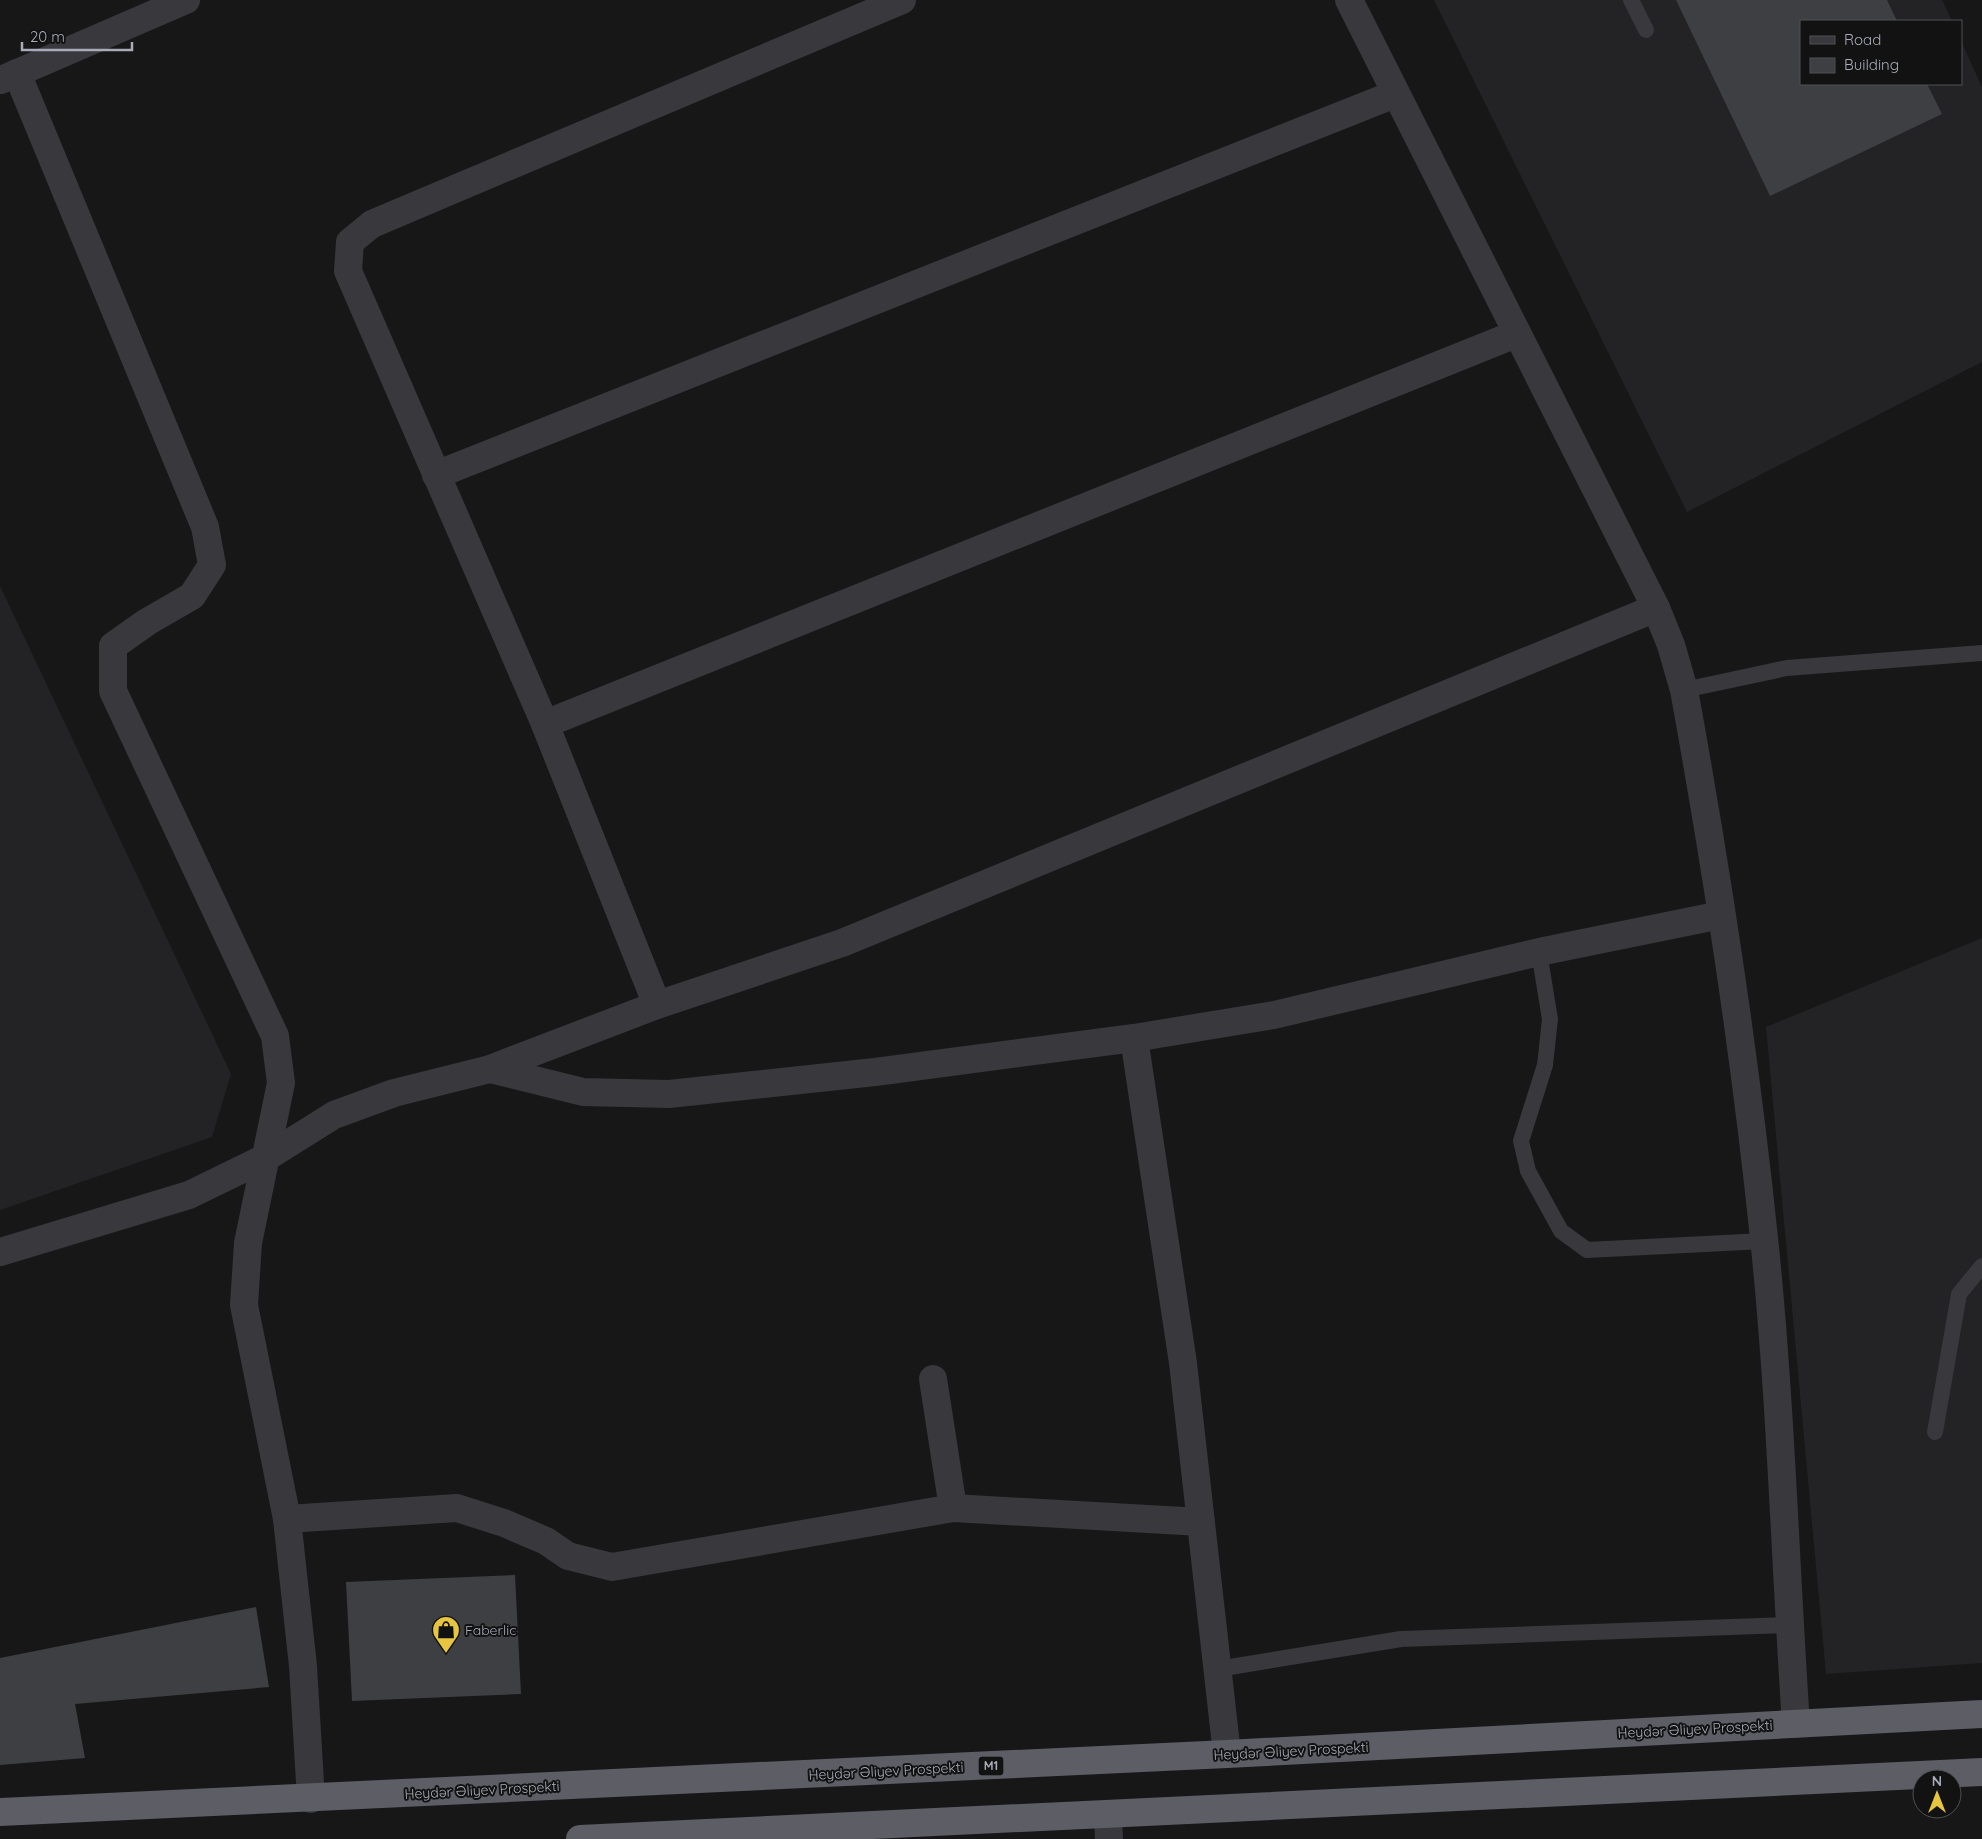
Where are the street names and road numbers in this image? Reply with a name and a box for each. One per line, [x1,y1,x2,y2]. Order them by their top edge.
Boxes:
street label: Heydər Əliyev Prospekti [1617,1716,1773,1742]
street label: Heydər Əliyev Prospekti [1213,1738,1369,1764]
road number: M1 [978,1756,1004,1775]
street label: Heydər Əliyev Prospekti [808,1758,964,1784]
street label: Heydər Əliyev Prospekti [404,1777,560,1803]

